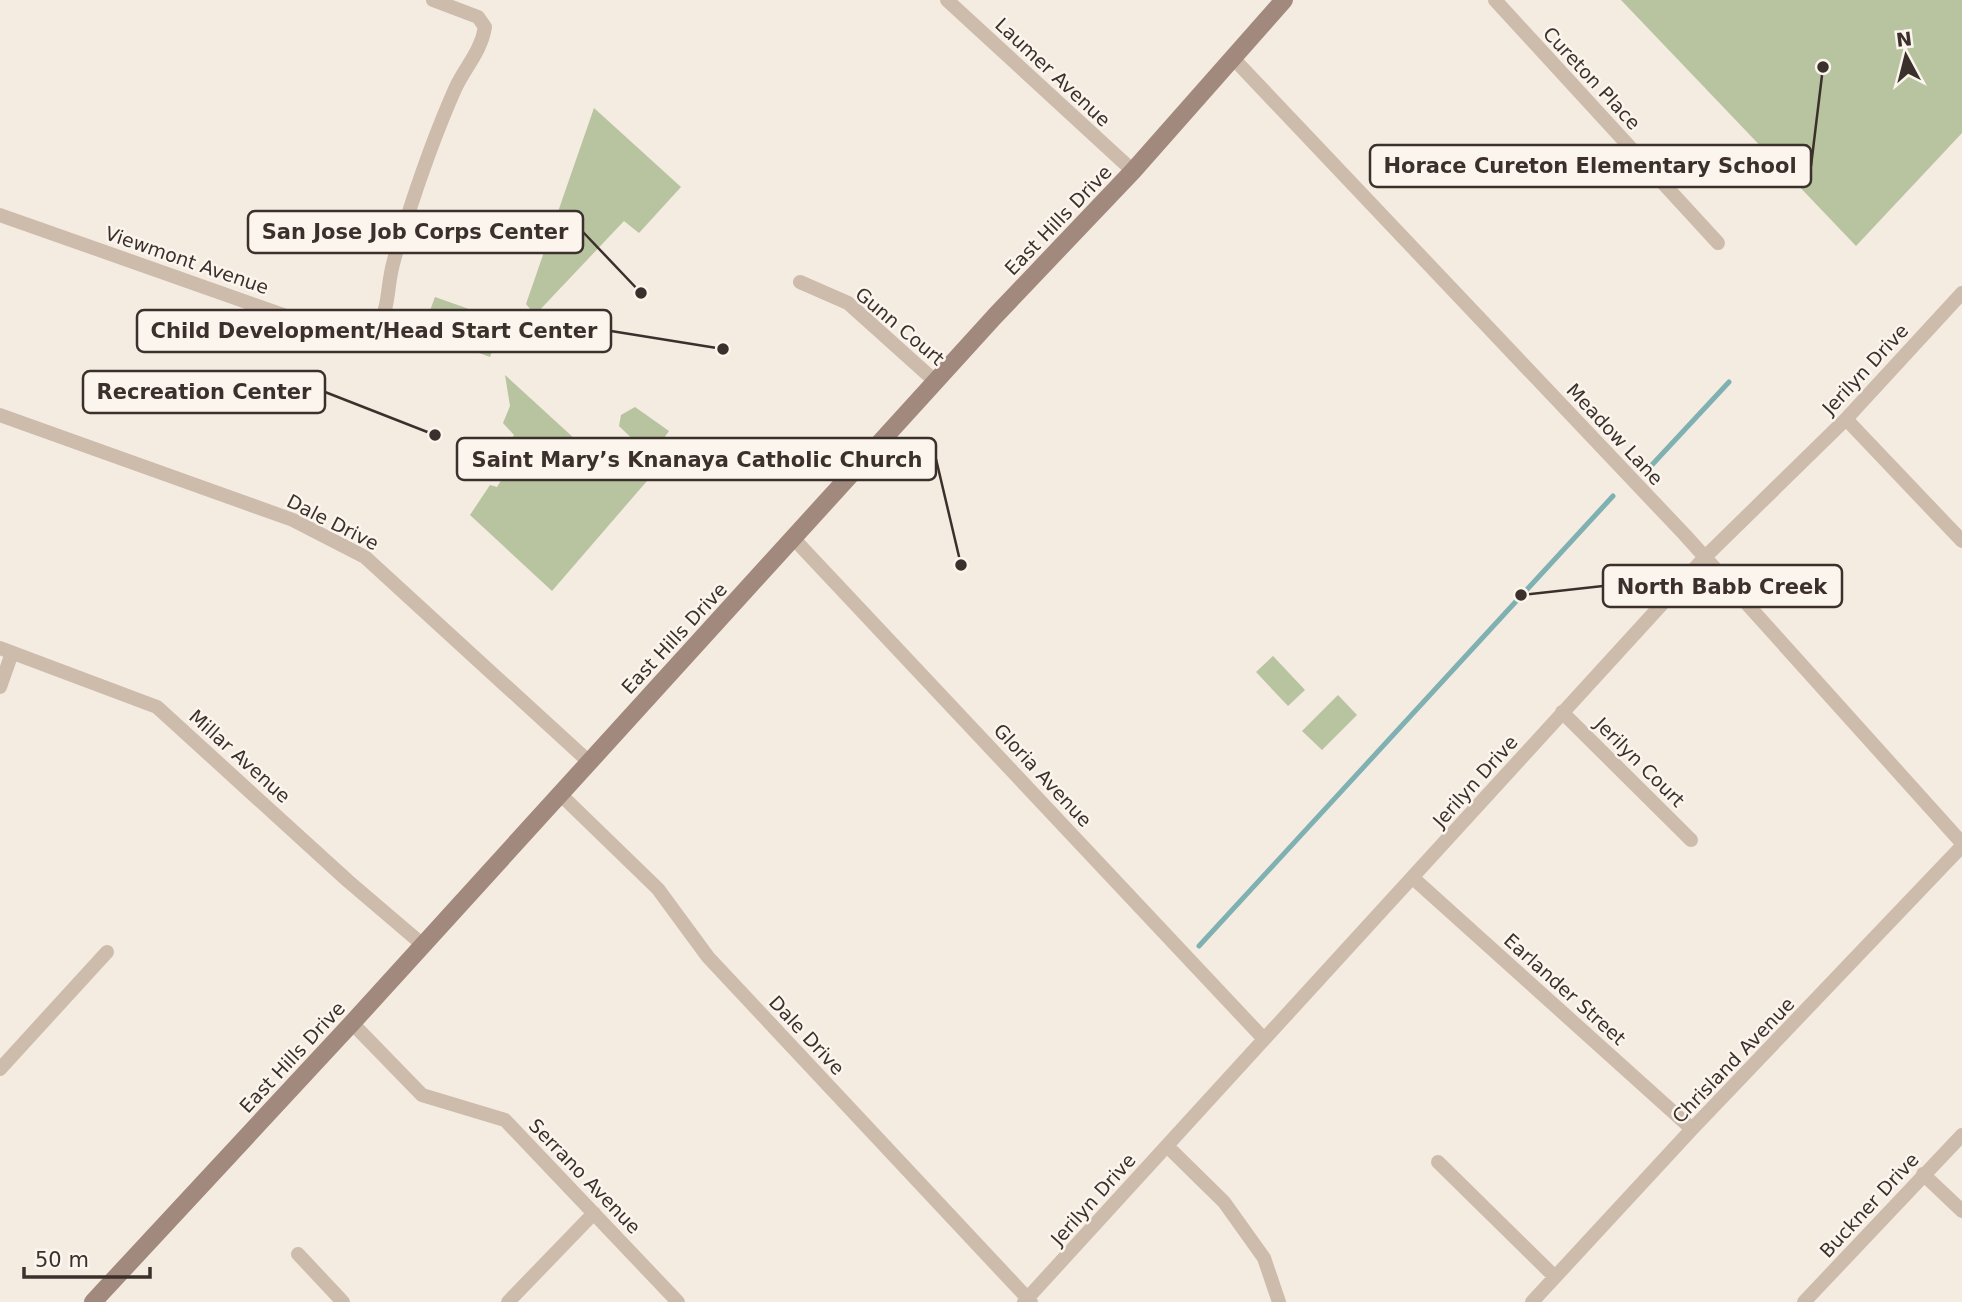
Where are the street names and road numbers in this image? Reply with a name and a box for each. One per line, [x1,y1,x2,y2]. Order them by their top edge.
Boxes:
street label: Laumer Avenue [991,13,1115,131]
street label: Cureton Place [1539,22,1645,134]
street label: East Hills Drive [1000,161,1116,279]
street label: Viewmont Avenue [102,222,272,298]
street label: Gunn Court [851,283,949,369]
street label: Jerilyn Drive [1817,319,1912,420]
street label: Meadow Lane [1562,379,1668,489]
street label: Dale Drive [283,490,383,554]
street label: East Hills Drive [617,578,731,698]
street label: Millar Avenue [185,705,295,807]
street label: Jerilyn Court [1590,712,1689,811]
street label: Gloria Avenue [990,719,1096,831]
street label: Jerilyn Drive [1427,731,1522,832]
street label: Earlander Street [1500,929,1630,1049]
street label: Dale Drive [765,991,849,1079]
street label: Chrisland Avenue [1667,993,1799,1127]
street label: East Hills Drive [235,997,349,1117]
street label: Serrano Avenue [525,1114,645,1238]
street label: Buckner Drive [1815,1148,1923,1262]
street label: Jerilyn Drive [1045,1149,1140,1250]

